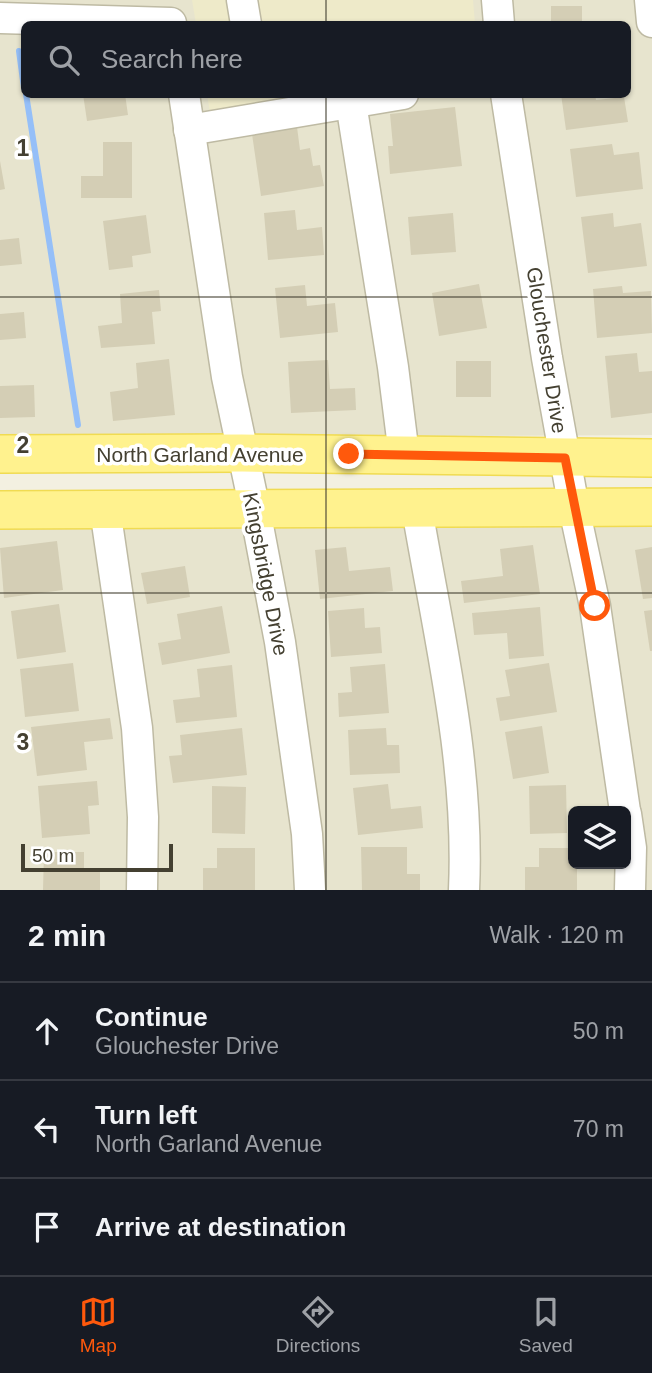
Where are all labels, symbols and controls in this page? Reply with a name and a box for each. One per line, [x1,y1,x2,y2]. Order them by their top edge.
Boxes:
search box [21,21,631,98]
icon: search [45,41,83,79]
text: Search here [101,44,243,74]
text: 1 [17,135,30,161]
street label: Glouchester Drive [522,265,572,435]
text: 2 [17,432,29,458]
route end [333,438,364,469]
street label: North Garland Avenue [96,443,304,466]
street label: Kingsbridge Drive [239,490,293,658]
route start [579,590,610,621]
text: 3 [17,729,29,755]
map controls [568,806,631,869]
button: layers [568,806,631,869]
scale bar [21,841,173,873]
text: 50 m [32,845,74,866]
text: 2 min [28,919,106,952]
text: Walk · 120 m [489,922,624,948]
text: Continue [95,1002,208,1032]
icon: ahead [28,1012,66,1050]
text: 50 m [573,1018,624,1044]
text: Glouchester Drive [95,1033,279,1059]
text: Turn left [95,1100,197,1130]
icon: left [28,1110,66,1148]
text: 70 m [573,1116,624,1142]
text: North Garland Avenue [95,1131,322,1157]
icon: arrive [28,1208,66,1246]
text: Arrive at destination [95,1212,346,1242]
tab: Map [79,1293,117,1357]
tab: Directions [276,1293,360,1357]
tab: Saved [519,1293,573,1357]

